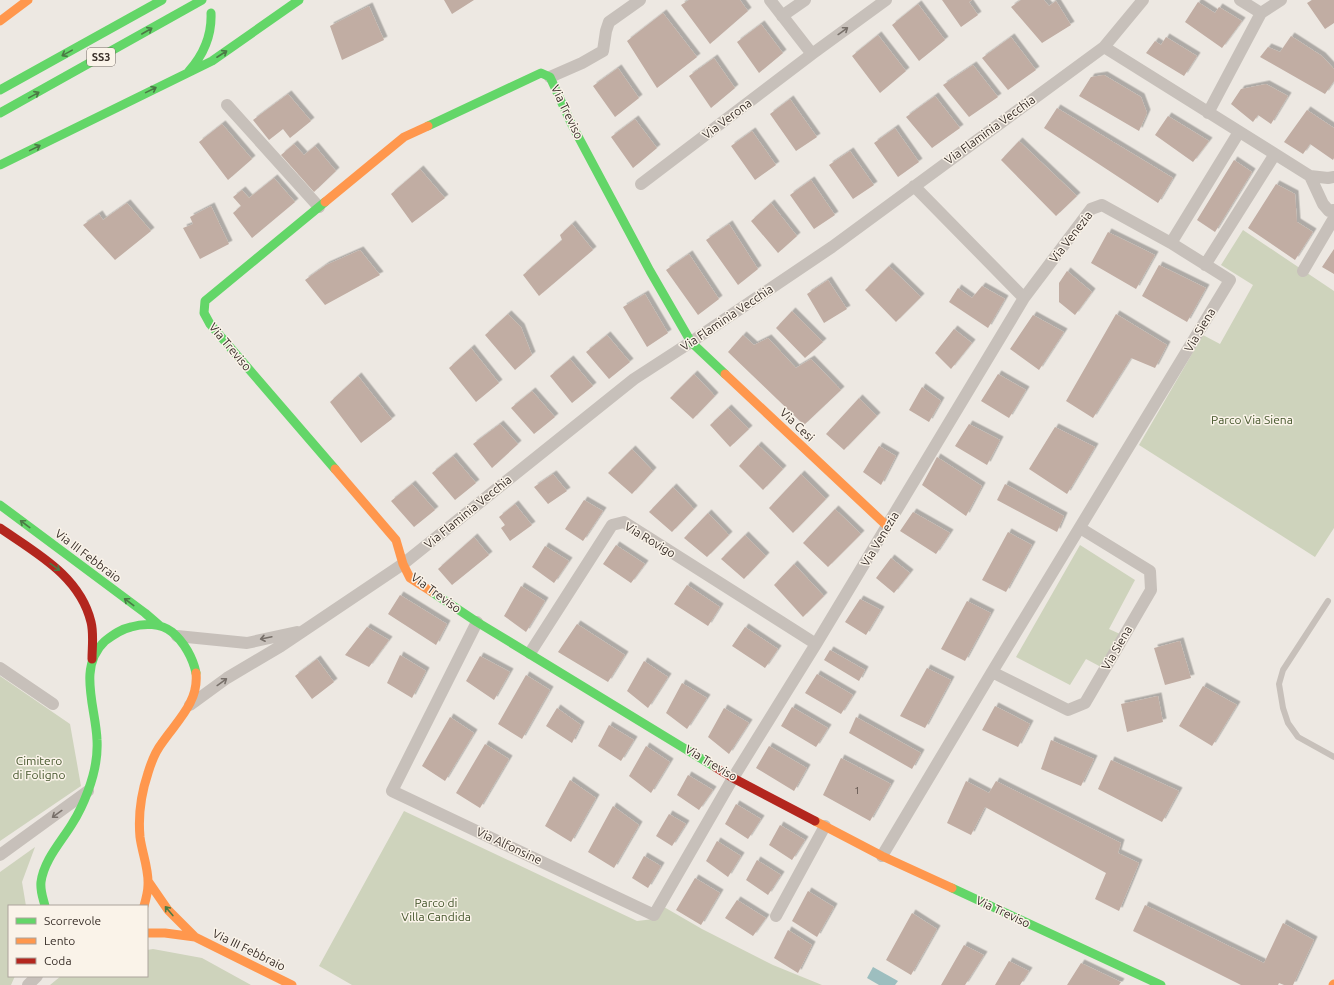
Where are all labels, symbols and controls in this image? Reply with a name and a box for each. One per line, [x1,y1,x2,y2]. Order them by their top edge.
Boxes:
one-way arrow [141,26,153,34]
one-way arrow [838,27,849,35]
road number: SS3 [87,48,115,66]
one-way arrow [61,50,73,57]
one-way arrow [217,50,228,59]
street label: Via Treviso [549,83,586,141]
one-way arrow [145,86,157,93]
one-way arrow [28,90,40,98]
street label: Via Flaminia Vecchia [942,93,1037,167]
street label: Via Verona [700,96,754,141]
one-way arrow [29,144,41,151]
street label: Via Venezia [1046,208,1095,265]
street label: Via Flaminia Vecchia [678,282,775,353]
street label: Via Siena [1181,306,1218,354]
street label: Via Treviso [207,320,254,373]
street label: Via Cesi [778,406,817,444]
park label: Parco Via Siena [1211,413,1293,426]
street label: Via Flaminia Vecchia [422,472,514,551]
street label: Via Venezia [858,509,901,569]
street label: Via Rovigo [622,519,678,560]
one-way arrow [20,520,31,528]
street label: Via III Febbraio [53,527,124,585]
one-way arrow [49,563,60,571]
street label: Via Treviso [409,570,464,615]
one-way arrow [124,598,135,606]
street label: Via Siena [1099,623,1134,672]
one-way arrow [260,635,273,643]
one-way arrow [216,677,227,686]
street label: Via Treviso [683,742,740,783]
park label: Cimitero di Foligno [13,754,65,781]
house number: 1 [854,785,860,796]
one-way arrow [51,810,62,818]
street label: Via Alfonsine [474,825,544,866]
street label: Via Treviso [974,893,1032,930]
park label: Parco di Villa Candida [401,896,471,923]
legend [8,905,148,977]
one-way arrow [165,906,174,917]
text: Scorrevole [44,914,101,927]
street label: Via III Febbraio [211,926,288,973]
text: Lento [44,934,75,947]
text: Coda [44,954,72,967]

